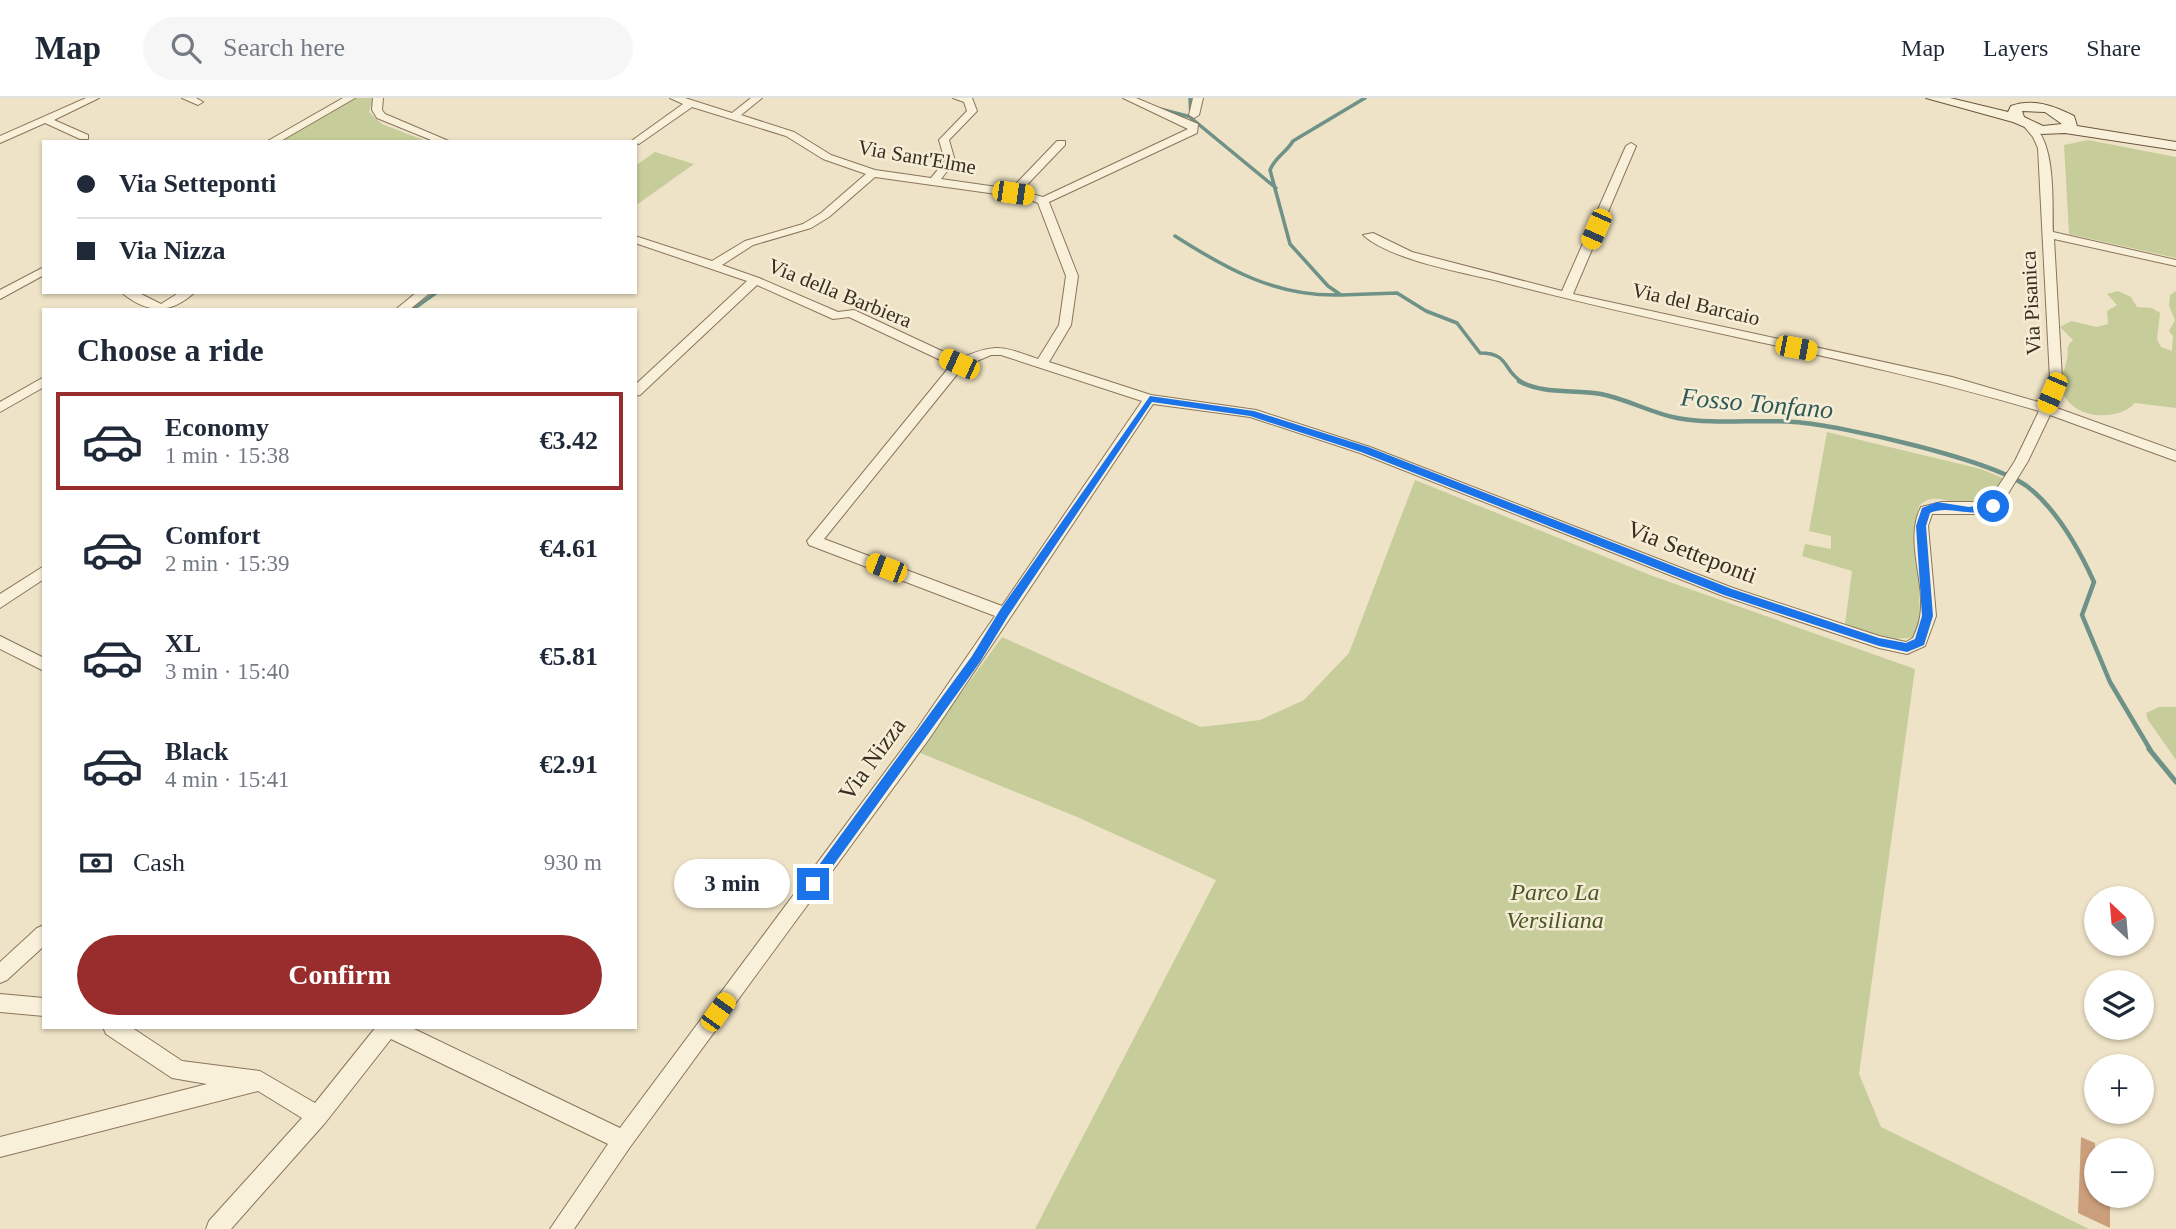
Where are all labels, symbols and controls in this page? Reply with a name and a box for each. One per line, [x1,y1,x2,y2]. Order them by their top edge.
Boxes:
search box [143,17,633,80]
icon: search [167,29,205,67]
text: Map [35,30,101,66]
text: Search here [223,33,345,62]
text: Map [1901,35,1945,61]
text: Layers [1983,35,2048,61]
text: Share [2086,35,2141,61]
street label: Via Sant'Elme [856,135,978,179]
text: Via Setteponti [119,169,276,198]
car [991,180,1036,206]
car [1578,206,1615,252]
text: Via Nizza [119,236,226,265]
street label: Via Pisanica [2016,250,2046,356]
street label: Via della Barbiera [765,253,916,333]
street label: Via del Barcaio [1630,278,1762,330]
text: Choose a ride [77,332,264,368]
car [1774,334,1819,362]
car [936,346,983,382]
car [2035,370,2070,416]
water label: Fosso Tonfano [1679,382,1834,425]
icon: car [81,410,144,473]
text: Economy [165,413,269,442]
text: €3.42 [540,426,598,455]
text: 1 min · 15:38 [165,443,290,468]
route start [1977,490,2009,522]
street label: Via Setteponti [1624,515,1761,589]
icon: car [81,518,144,581]
text: Comfort [165,521,260,550]
text: €4.61 [540,534,598,563]
text: 2 min · 15:39 [165,551,290,576]
car [863,551,910,585]
icon: car [81,626,144,689]
text: XL [165,629,201,658]
text: €5.81 [540,642,598,671]
text: 3 min · 15:40 [165,659,290,684]
street label: Via Nizza [834,713,911,805]
icon: car [81,734,144,797]
text: Black [165,737,229,766]
text: €2.91 [540,750,598,779]
text: 4 min · 15:41 [165,767,290,792]
icon: cash [77,844,115,882]
text: Cash [133,848,185,877]
text: 930 m [544,850,602,875]
callout: 3 min [673,860,788,908]
route end [797,868,829,900]
text: 3 min [704,871,760,896]
park label: Parco La Versiliana [1506,879,1604,933]
north arrow [2084,886,2154,956]
map controls [2084,886,2154,1208]
button: Confirm [77,935,602,1015]
button: layers [2084,970,2154,1040]
car [698,989,739,1035]
button: + [2084,1054,2154,1124]
button: − [2084,1138,2154,1208]

